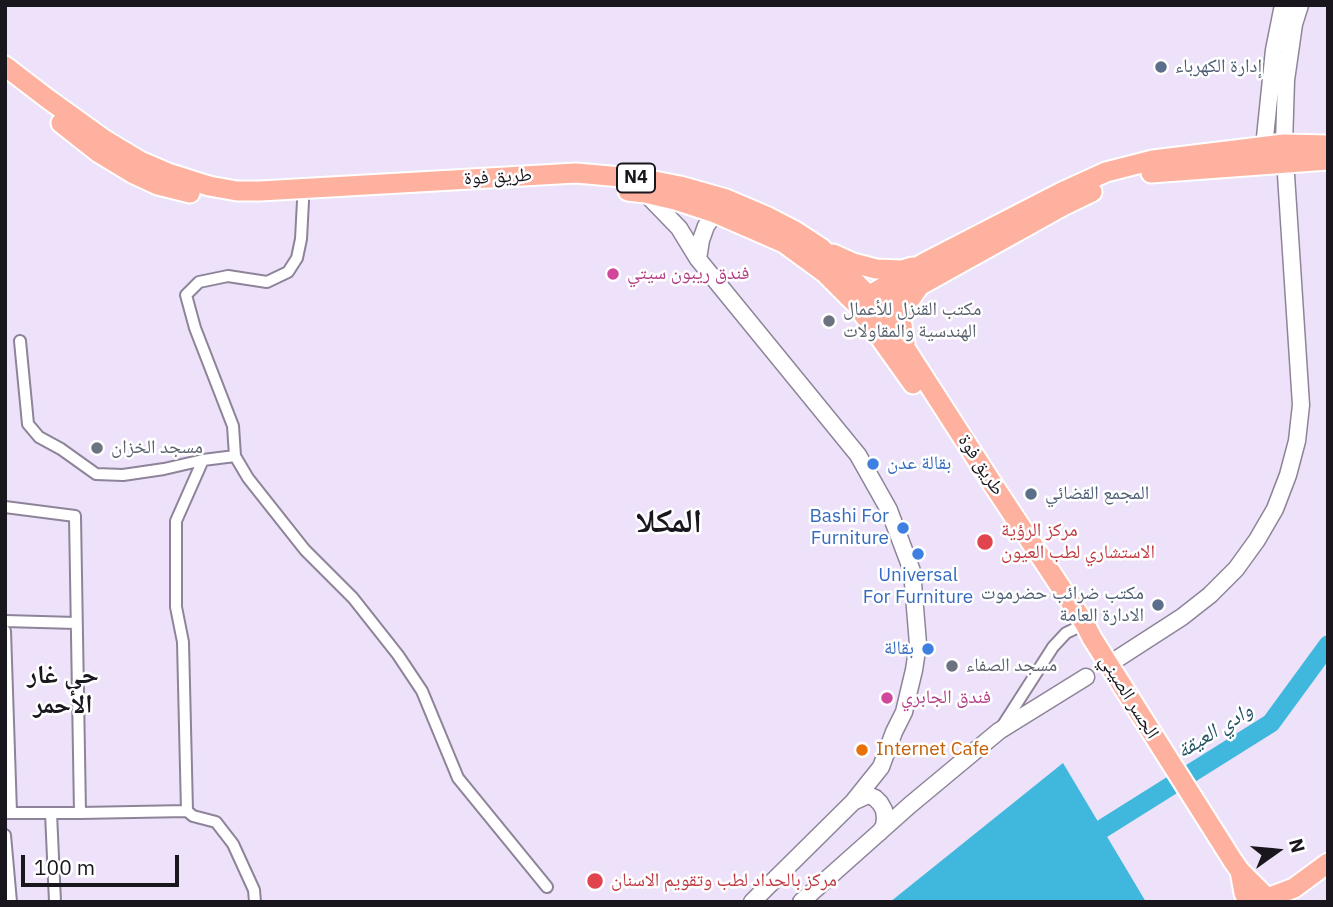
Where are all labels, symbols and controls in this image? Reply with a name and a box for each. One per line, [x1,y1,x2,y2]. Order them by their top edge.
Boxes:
place label: إدارة الكهرباء [1175,56,1262,78]
marker: إدارة الكهرباء [1153,59,1169,75]
road number: N4 [617,163,655,192]
street label: طريق فوة [463,164,533,190]
place label: فندق ريبون سيتي [627,263,749,285]
marker: فندق ريبون سيتي [605,266,621,282]
place label: مكتب القنزل للأعمال الهندسية والمقاولات [843,299,981,343]
marker: مكتب القنزل للأعمال الهندسية والمقاولات [821,313,837,329]
street label: طريق فوة [953,430,1009,500]
place label: مسجد الخزان [111,437,203,459]
marker: مسجد الخزان [89,440,105,456]
place label: بقالة عدن [887,453,951,475]
marker: بقالة عدن [865,456,881,472]
place label: المجمع القضائي [1045,483,1149,505]
marker: المجمع القضائي [1023,486,1039,502]
district label: المكلا [636,502,702,542]
place label: Bashi For Furniture [809,506,889,550]
marker: Bashi For Furniture [895,520,911,536]
place label: مركز الرؤية الاستشاري لطب العيون [1001,520,1155,564]
marker: مركز الرؤية الاستشاري لطب العيون [975,532,995,552]
marker: Universal For Furniture [910,546,926,562]
place label: Universal For Furniture [863,565,973,609]
place label: مكتب ضرائب حضرموت الادارة العامة [981,583,1144,627]
marker: مكتب ضرائب حضرموت الادارة العامة [1150,597,1166,613]
place label: بقالة [884,638,914,660]
marker: بقالة [920,641,936,657]
street label: الجسر الصيني [1094,651,1164,743]
place label: مسجد الصفاء [966,655,1057,677]
marker: مسجد الصفاء [944,658,960,674]
district label: حي غار الأحمر [27,659,99,720]
place label: فندق الجابري [901,687,991,709]
marker: فندق الجابري [879,690,895,706]
water label: وادي العيقة [1172,698,1258,764]
place label: Internet Cafe [876,739,989,761]
marker: Internet Cafe [854,742,870,758]
north arrow [1242,816,1312,886]
text: N [1284,836,1311,855]
scale bar [24,841,182,885]
text: 100 m [34,853,95,881]
place label: مركز بالحداد لطب وتقويم الاسنان [611,870,837,892]
marker: مركز بالحداد لطب وتقويم الاسنان [585,871,605,891]

